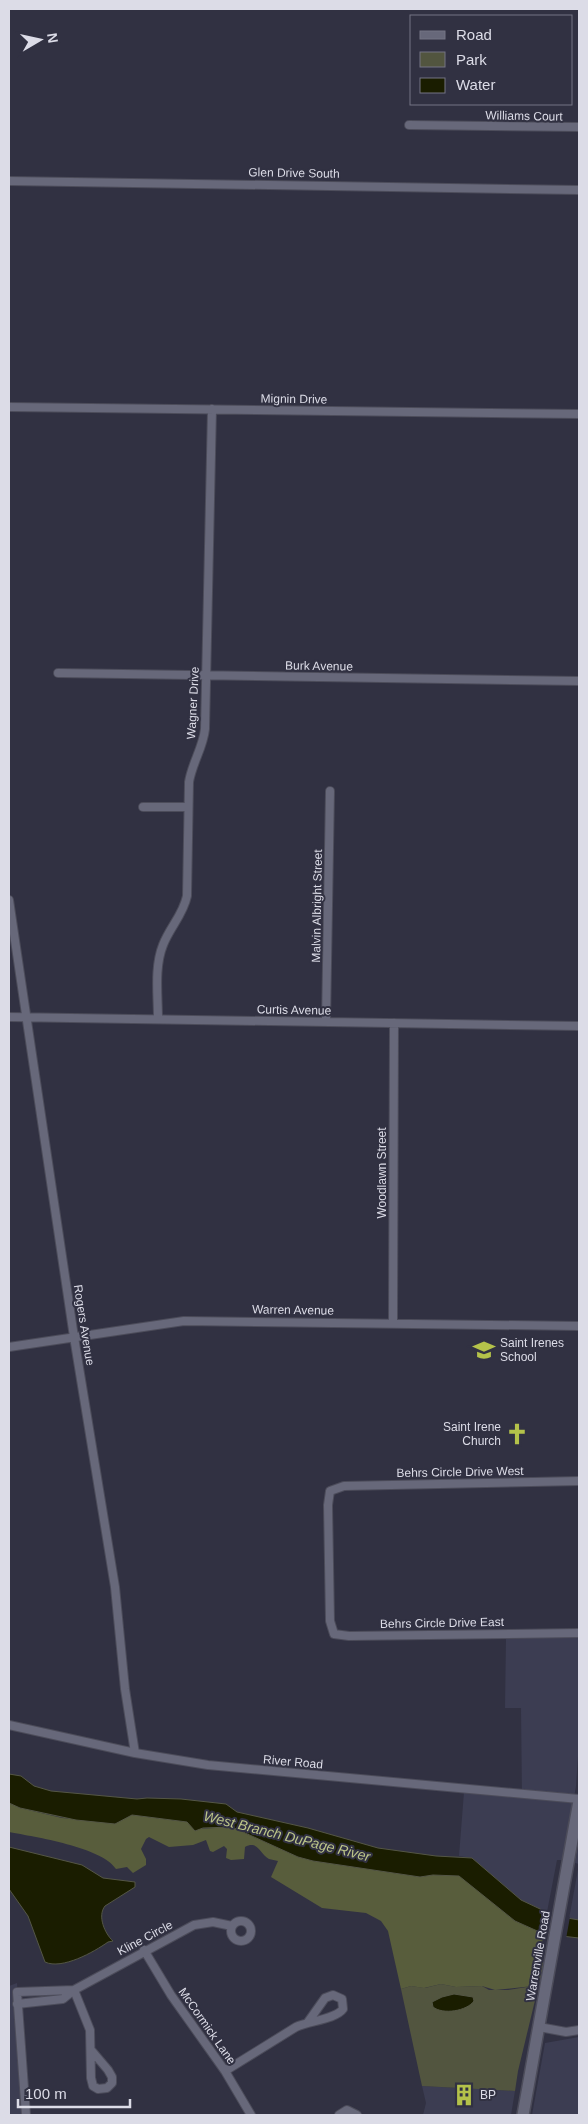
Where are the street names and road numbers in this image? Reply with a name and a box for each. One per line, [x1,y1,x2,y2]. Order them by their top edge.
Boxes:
street label: Williams Court [485,108,563,124]
street label: Glen Drive South [248,165,340,181]
street label: Mignin Drive [261,391,328,407]
street label: Burk Avenue [285,658,353,674]
street label: Wagner Drive [184,666,202,740]
street label: Malvin Albright Street [309,849,325,963]
street label: Curtis Avenue [257,1002,332,1018]
street label: Woodlawn Street [375,1127,389,1219]
street label: Rogers Avenue [71,1283,97,1367]
street label: Warren Avenue [252,1302,334,1318]
street label: Behrs Circle Drive West [396,1464,524,1480]
street label: Behrs Circle Drive East [380,1615,505,1631]
street label: River Road [262,1752,324,1772]
street label: Warrenville Road [523,1910,553,2002]
street label: Kline Circle [115,1917,175,1958]
street label: McCormick Lane [175,1985,239,2067]

